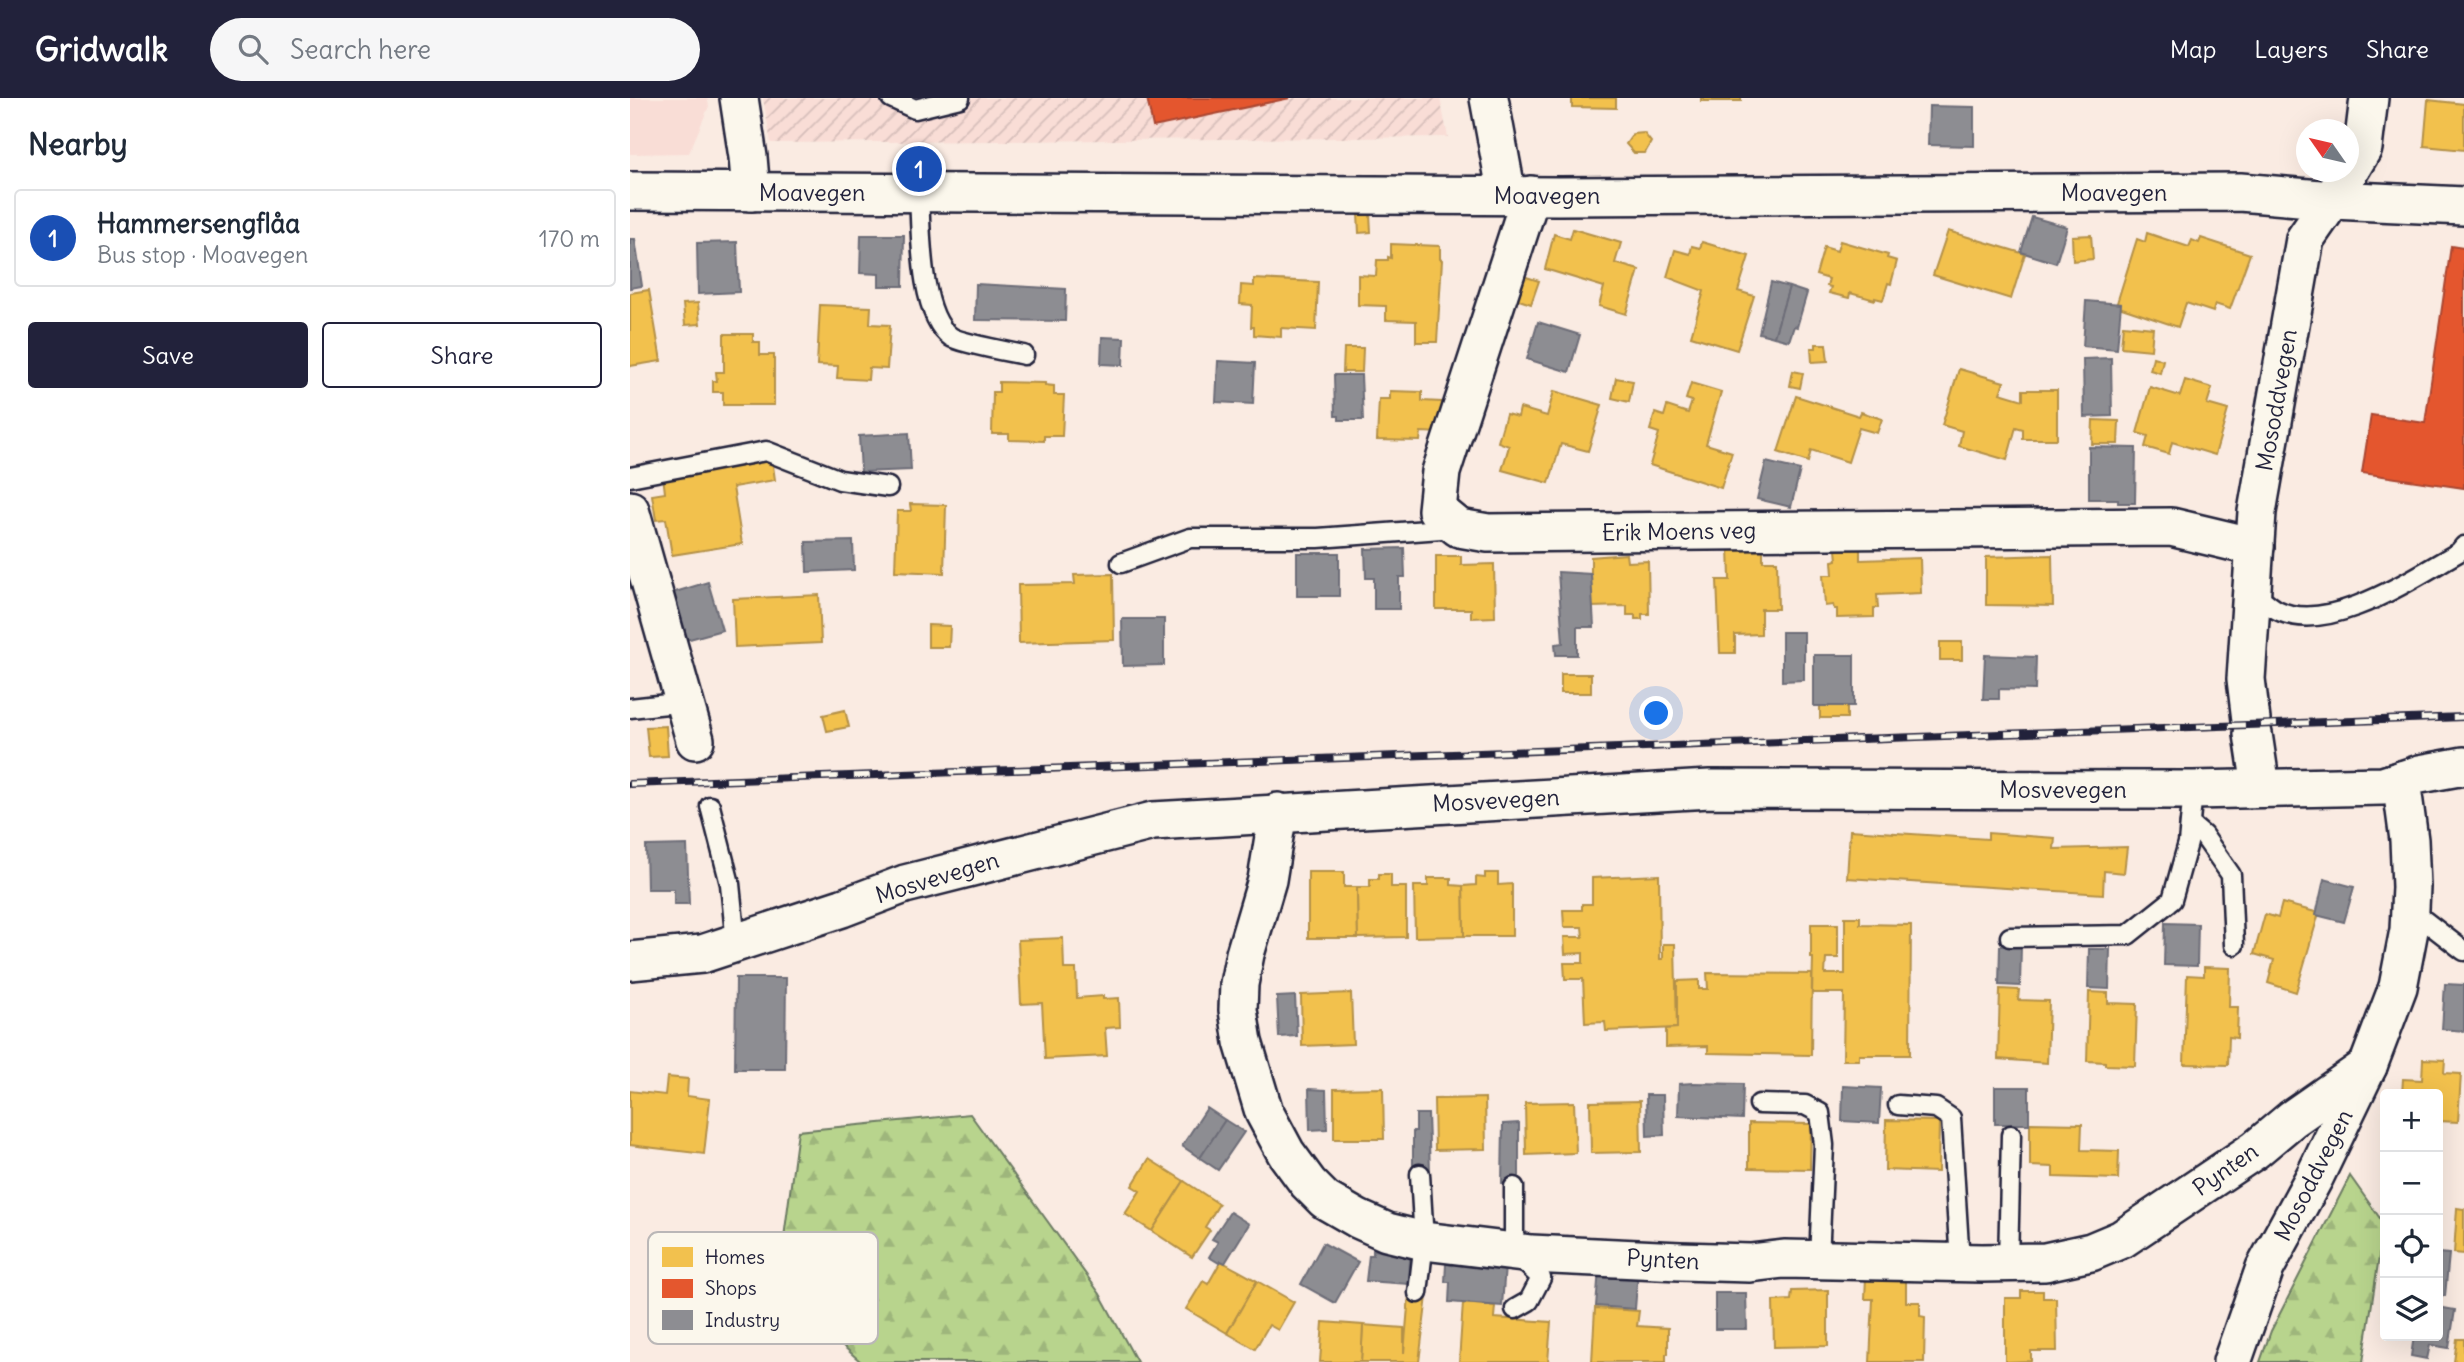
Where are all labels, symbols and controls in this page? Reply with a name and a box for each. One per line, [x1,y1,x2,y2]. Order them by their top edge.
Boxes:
search box [210,18,700,81]
text: Gridwalk [35,28,168,70]
icon: search [234,30,272,68]
text: Search here [290,33,431,66]
text: Map [2170,34,2216,64]
text: Layers [2254,34,2328,64]
text: Share [2366,34,2429,64]
north arrow [2296,119,2359,182]
text: Nearby [28,125,128,163]
pin: 1 [896,143,942,195]
street label: Moavegen [759,178,865,207]
street label: Moavegen [2061,178,2167,207]
street label: Moavegen [1494,181,1600,210]
text: Hammersengflåa [97,207,300,240]
text: 1 [48,224,58,253]
text: 170 m [539,224,600,253]
text: Bus stop · Moavegen [97,240,308,269]
button: Save [28,322,308,388]
button: Share [322,322,602,388]
street label: Mosoddvegen [2249,327,2303,473]
street label: Erik Moens veg [1601,515,1757,547]
your location [1639,696,1673,730]
street label: Mosvevegen [1999,775,2127,804]
street label: Mosvevegen [1432,782,1560,818]
street label: Mosvevegen [872,844,1002,910]
map controls [2380,1089,2443,1341]
button: + [2380,1089,2443,1152]
street label: Mosoddvegen [2267,1104,2359,1246]
street label: Pynten [2187,1136,2263,1202]
button: − [2380,1152,2443,1215]
button: locate [2380,1215,2443,1278]
legend [648,1232,878,1344]
street label: Pynten [1626,1243,1700,1275]
text: Homes [705,1245,765,1269]
text: Shops [705,1276,757,1300]
button: layers [2380,1278,2443,1341]
text: Industry [705,1308,780,1332]

